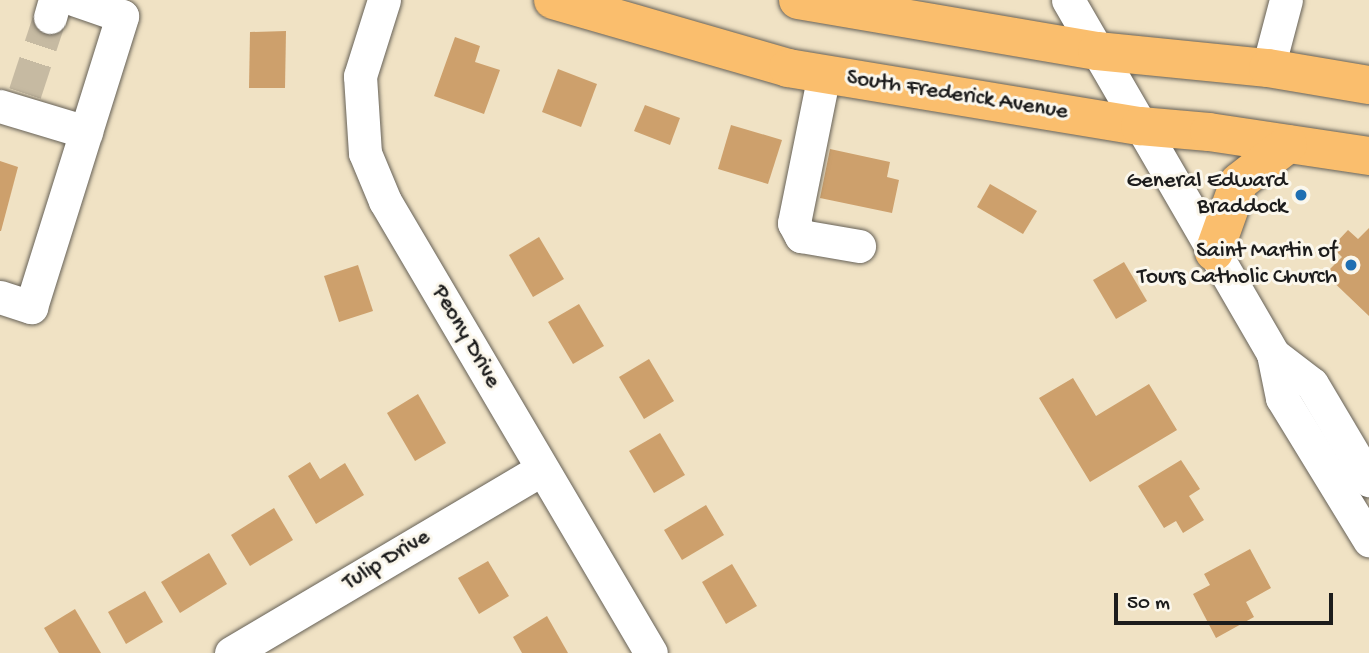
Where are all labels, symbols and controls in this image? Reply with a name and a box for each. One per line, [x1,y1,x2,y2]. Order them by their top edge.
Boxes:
street label: South Frederick Avenue [844,65,1070,127]
place label: General Edward Braddock [1126,168,1287,222]
marker: General Edward Braddock [1293,187,1309,203]
place label: Saint Martin of Tours Catholic Church [1137,238,1337,292]
marker: Saint Martin of Tours Catholic Church [1343,257,1359,273]
street label: Peony Drive [424,281,506,393]
street label: Tulip Drive [338,524,436,598]
scale bar [1117,580,1336,624]
text: 50 m [1127,592,1170,617]

